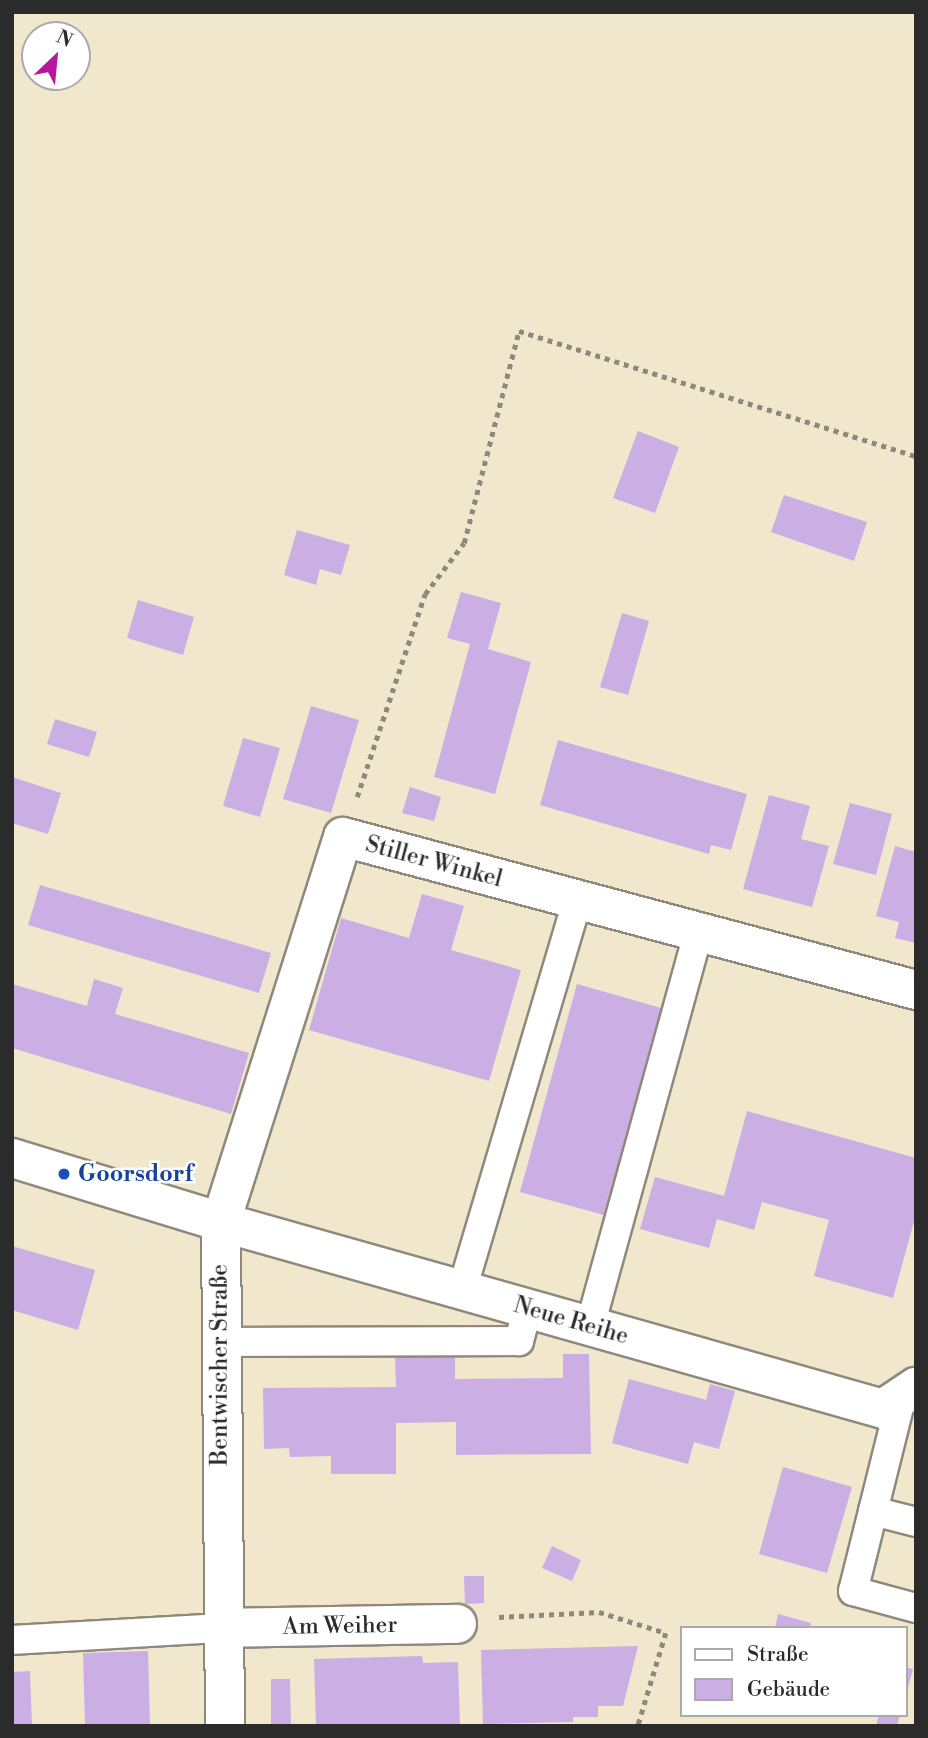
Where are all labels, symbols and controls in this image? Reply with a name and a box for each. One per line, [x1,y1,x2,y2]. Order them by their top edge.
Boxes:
north arrow [21,21,91,91]
text: N [52,25,76,53]
street label: Stiller Winkel [363,830,505,894]
place label: Goorsdorf [78,1160,193,1188]
marker: Goorsdorf [56,1166,72,1182]
street label: Bentwischer Straße [206,1264,234,1466]
street label: Neue Reihe [510,1291,632,1351]
street label: Am Weiher [283,1611,397,1641]
legend [680,1626,907,1717]
text: Straße [747,1642,809,1668]
text: Gebäude [747,1677,830,1703]

